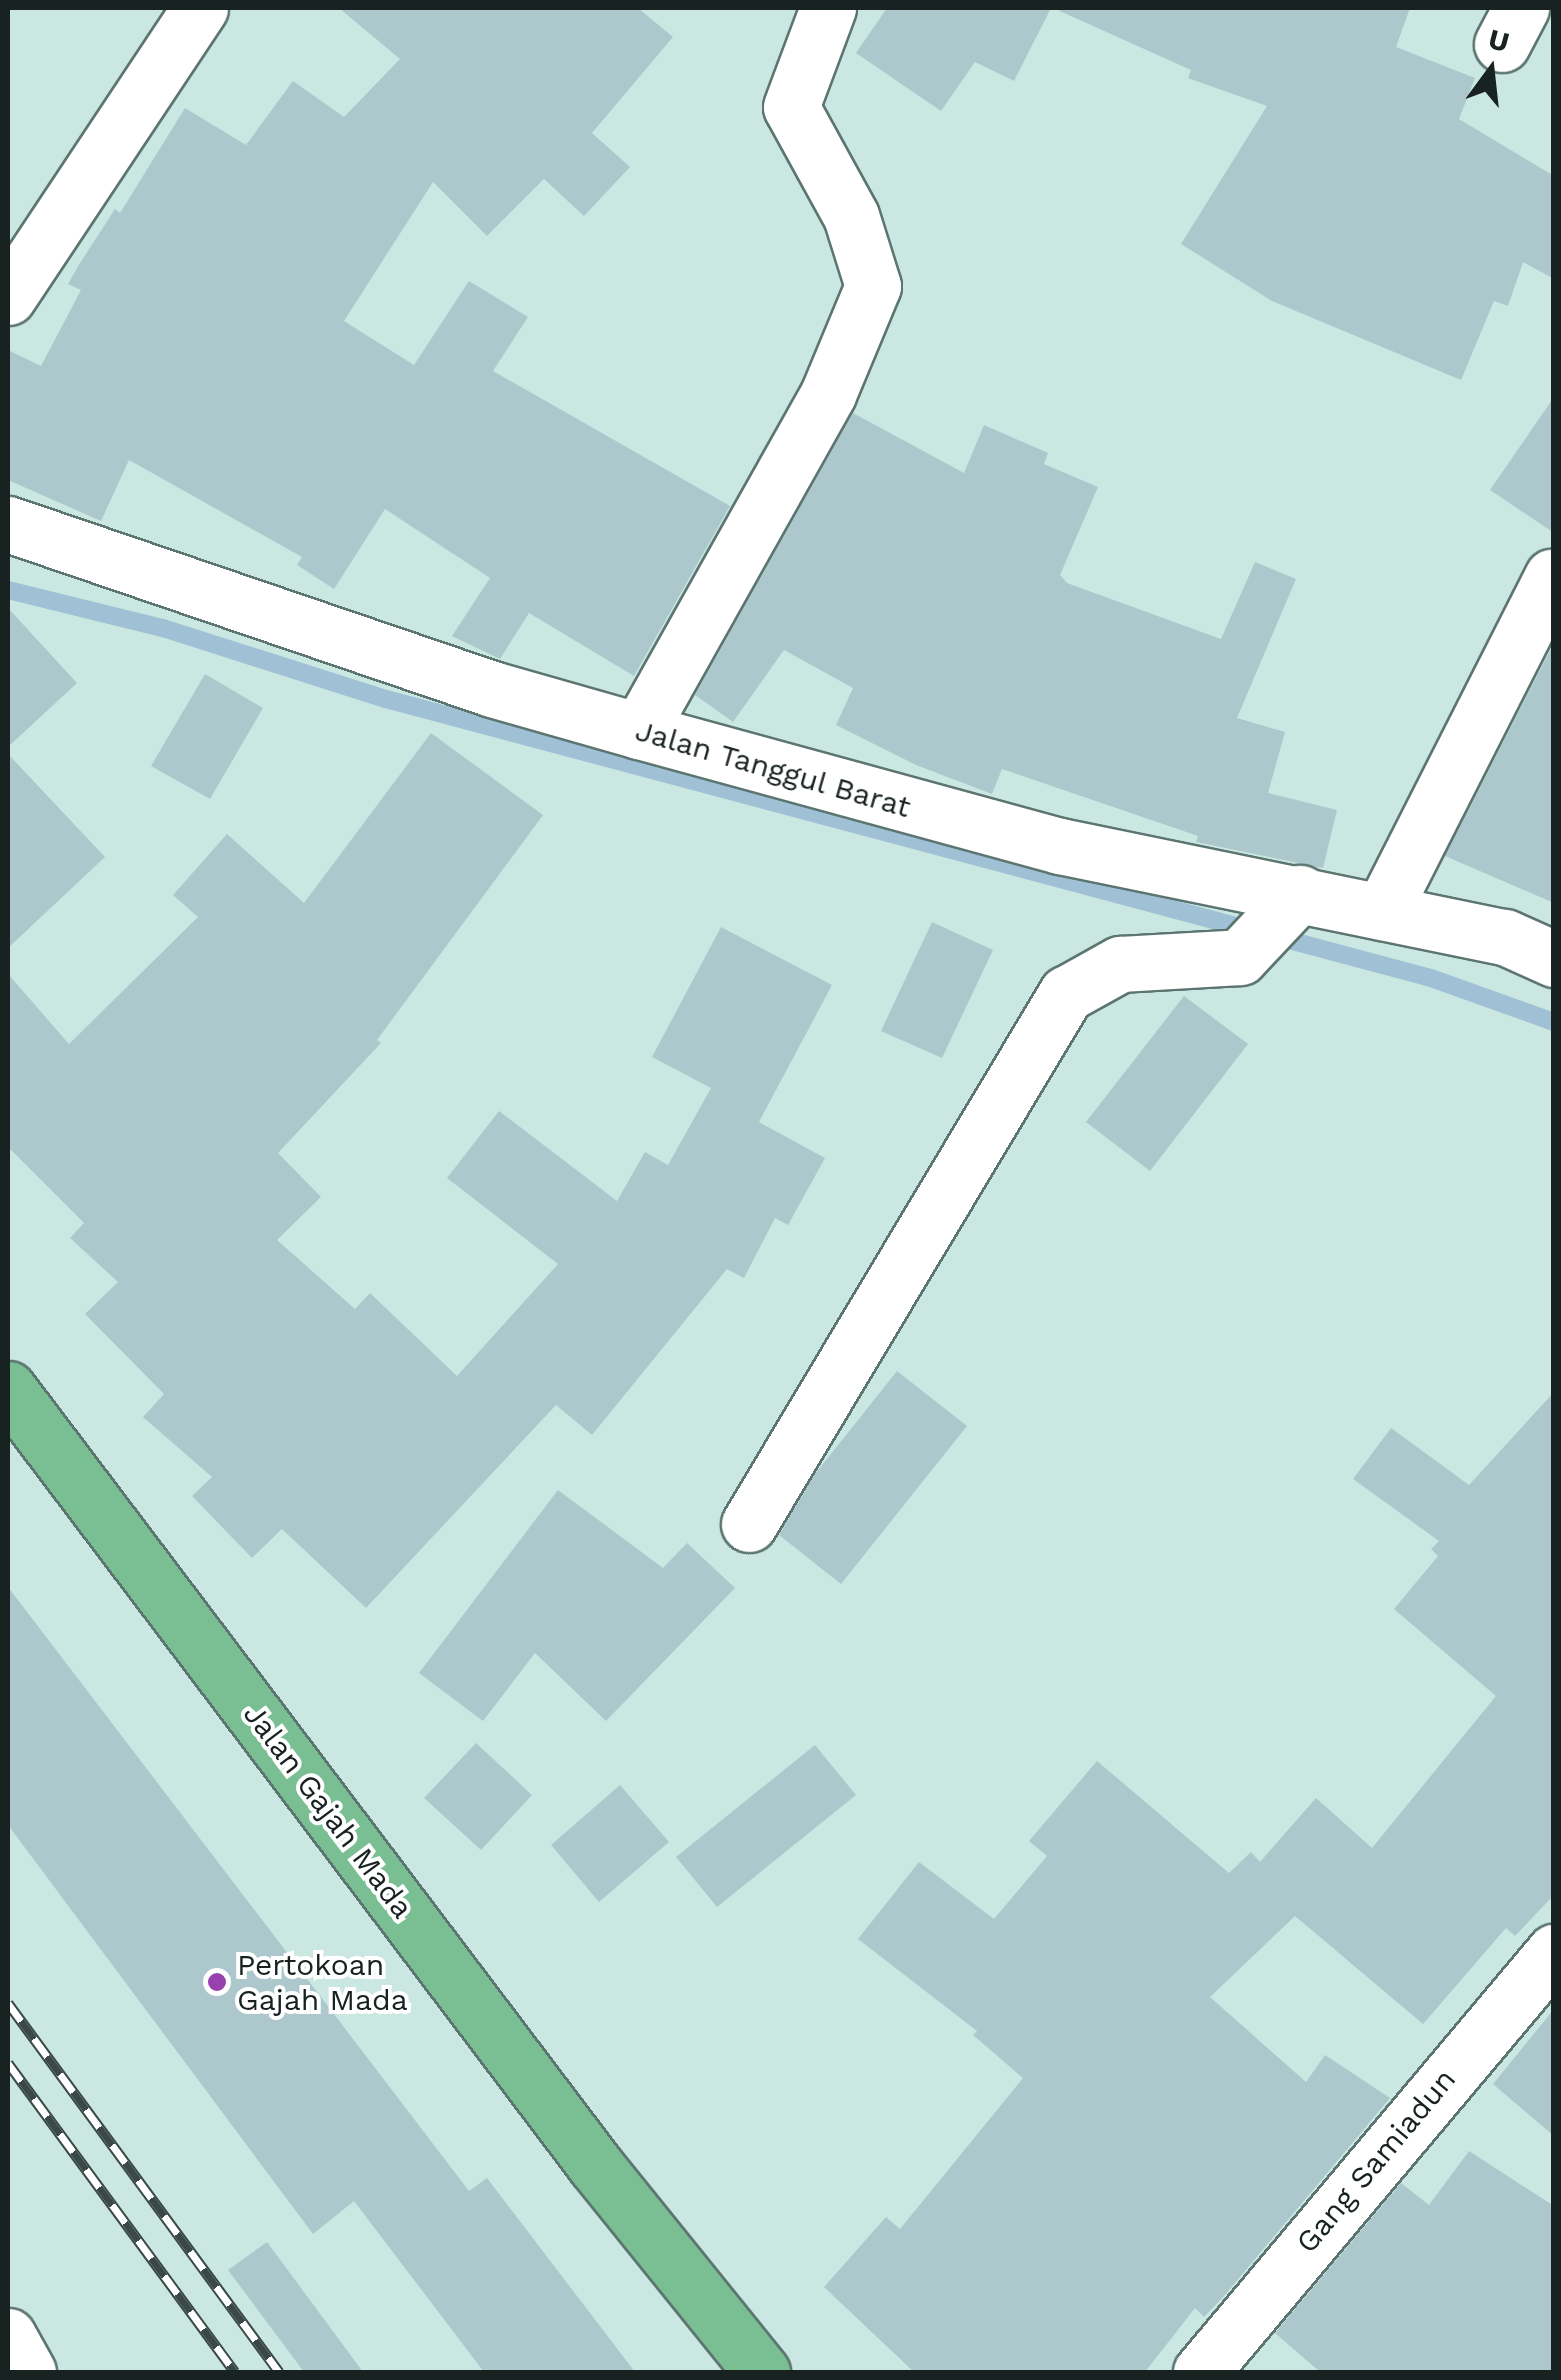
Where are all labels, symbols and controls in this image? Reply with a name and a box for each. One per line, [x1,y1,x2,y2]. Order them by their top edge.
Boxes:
north arrow [1441,20,1541,120]
text: U [1485,22,1513,59]
street label: Jalan Tanggul Barat [630,712,916,826]
street label: Jalan Gajah Mada [236,1697,420,1925]
place label: Pertokoan Gajah Mada [237,1947,408,2018]
marker: Pertokoan Gajah Mada [206,1971,228,1993]
street label: Gang Samiadun [1289,2062,1463,2260]

